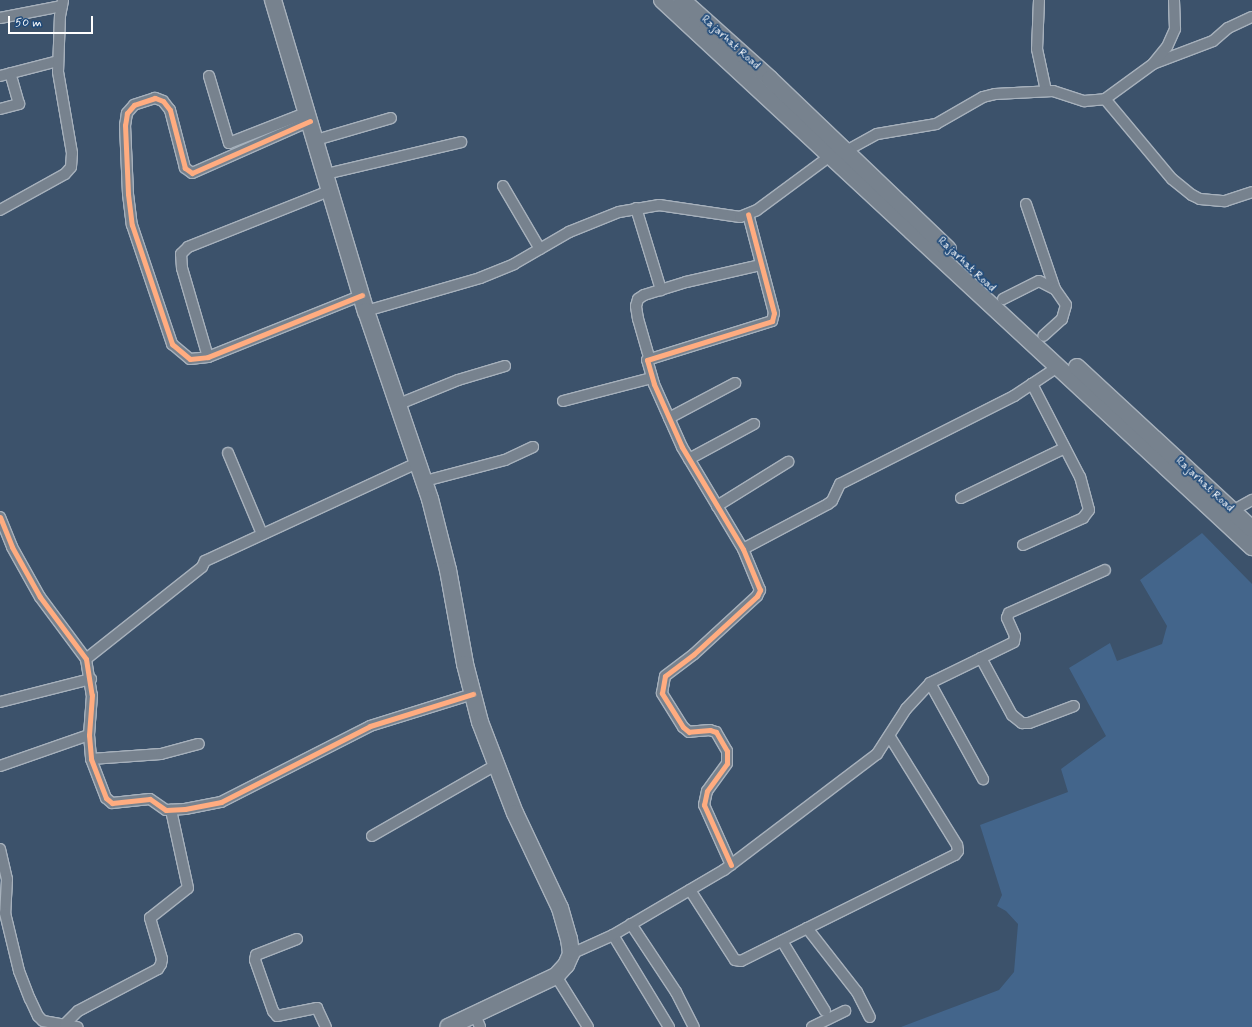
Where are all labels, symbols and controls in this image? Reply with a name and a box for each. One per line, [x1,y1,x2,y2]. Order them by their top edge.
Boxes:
scale bar [10,8,95,34]
street label: Rajarhat Road [698,13,762,73]
text: 50 m [15,15,42,31]
street label: Rajarhat Road [934,235,998,295]
street label: Rajarhat Road [1172,455,1236,515]

